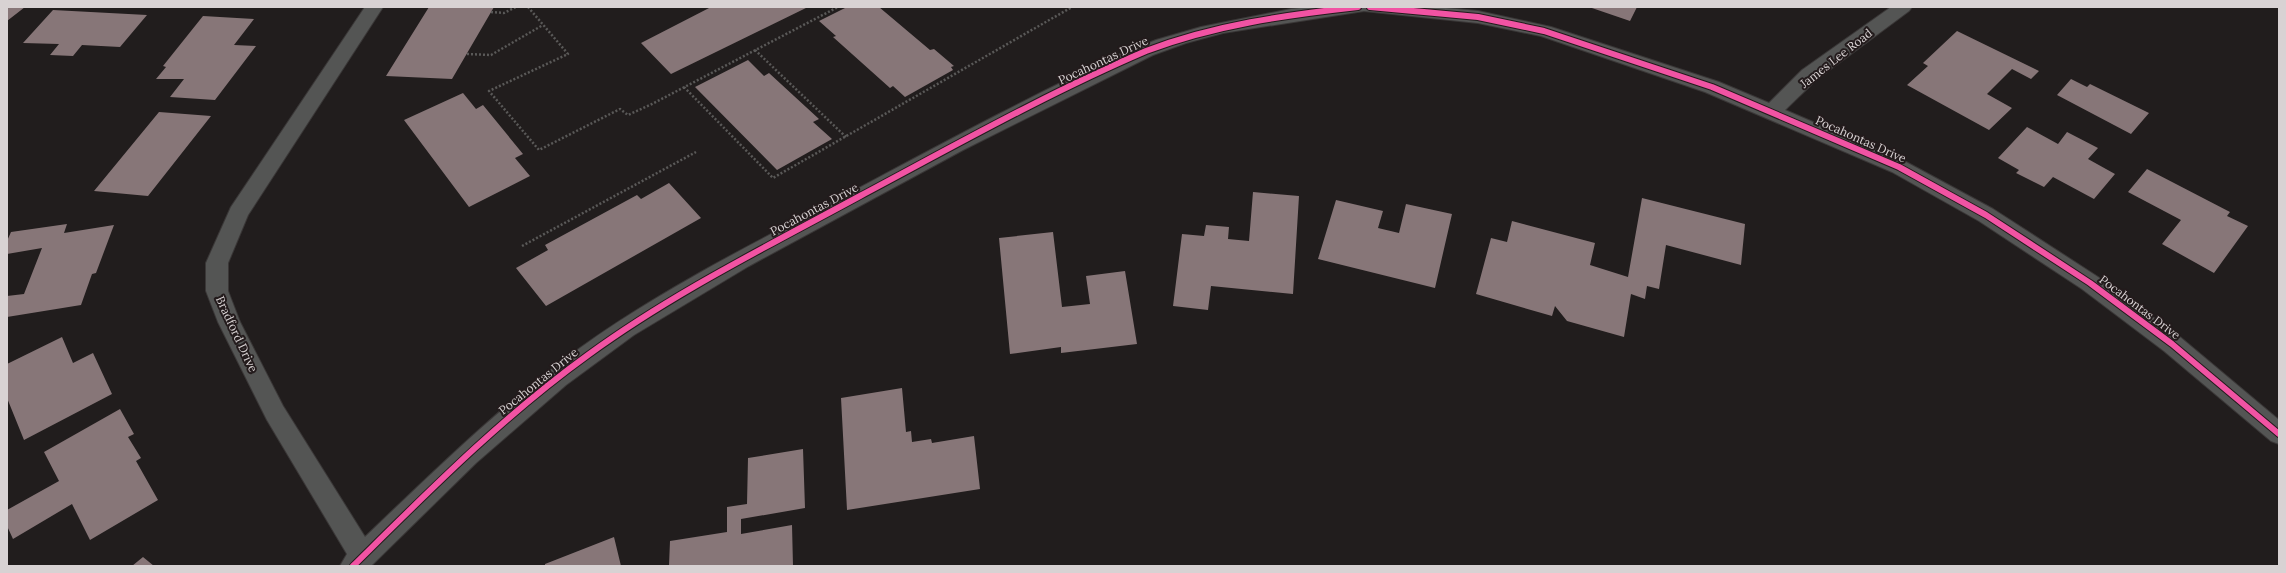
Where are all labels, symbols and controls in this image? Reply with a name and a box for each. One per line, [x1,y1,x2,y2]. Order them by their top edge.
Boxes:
street label: James Lee Road [1796,25,1875,91]
street label: Pocahontas Drive [1056,32,1151,87]
street label: Pocahontas Drive [1813,112,1909,166]
street label: Pocahontas Drive [767,179,861,239]
street label: Pocahontas Drive [2096,272,2184,343]
street label: Bradford Drive [213,294,261,375]
street label: Pocahontas Drive [495,344,581,418]

